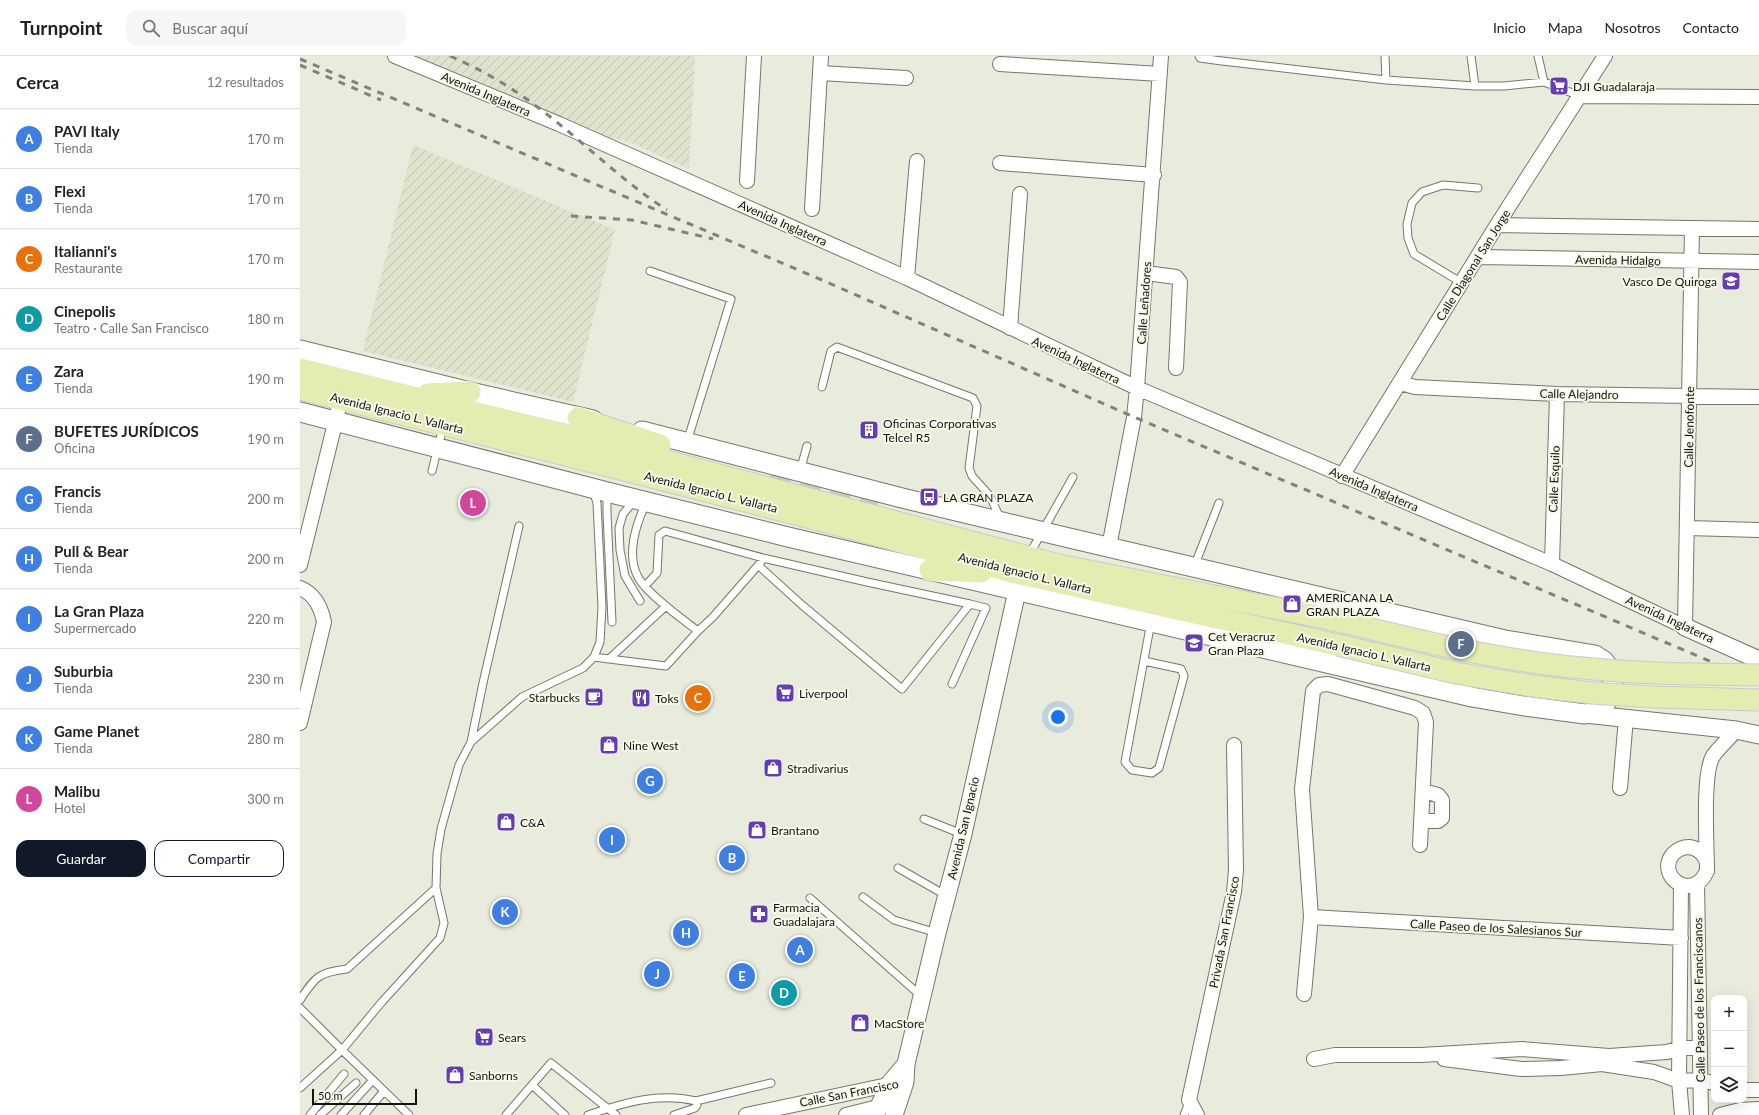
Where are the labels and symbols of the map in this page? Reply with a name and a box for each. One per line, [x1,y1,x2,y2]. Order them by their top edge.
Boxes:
street label: Avenida Inglaterra [439,68,533,120]
supermarket icon: DJI Guadalaraja [1548,75,1570,97]
place label: DJI Guadalaraja [1573,79,1655,94]
street label: Avenida Inglaterra [736,197,830,249]
street label: Calle Diagonal San Jorge [1433,206,1513,324]
street label: Avenida Hidalgo [1575,252,1661,268]
street label: Calle Leñadores [1134,261,1154,345]
school or university icon: Vasco De Quiroga [1720,270,1742,292]
place label: Vasco De Quiroga [1622,274,1717,289]
street label: Avenida Inglaterra [1030,333,1122,387]
street label: Calle Alejandro [1539,386,1619,402]
street label: Calle Jenofonte [1681,386,1697,468]
street label: Avenida Ignacio L. Vallarta [329,389,465,437]
place label: Oficinas Corporativas Telcel R5 [883,416,996,445]
building icon: Oficinas Corporativas Telcel R5 [858,419,880,441]
street label: Calle Esquilo [1545,445,1563,513]
street label: Avenida Inglaterra [1327,463,1421,515]
street label: Avenida Ignacio L. Vallarta [643,468,779,516]
bus stop icon: LA GRAN PLAZA [918,486,940,508]
pin: L [460,488,486,518]
place label: LA GRAN PLAZA [943,490,1034,505]
street label: Avenida Ignacio L. Vallarta [957,549,1093,597]
place label: AMERICANA LA GRAN PLAZA [1306,590,1394,619]
street label: Avenida Inglaterra [1624,592,1716,646]
shop icon: AMERICANA LA GRAN PLAZA [1281,593,1303,615]
place label: Cet Veracruz Gran Plaza [1208,629,1276,658]
street label: Avenida Ignacio L. Vallarta [1296,629,1432,675]
pin: F [1448,629,1474,659]
school or university icon: Cet Veracruz Gran Plaza [1183,632,1205,654]
supermarket icon: Liverpool [774,682,796,704]
pin: C [685,683,711,713]
cafe icon: Starbucks [583,686,605,708]
place label: Liverpool [799,686,848,701]
restaurant icon: Toks [630,687,652,709]
place label: Starbucks [529,690,580,705]
place label: Toks [655,691,679,706]
your location [1048,707,1068,727]
shop icon: Nine West [598,734,620,756]
place label: Nine West [623,738,679,753]
shop icon: Stradivarius [762,757,784,779]
place label: Stradivarius [787,761,849,776]
pin: G [637,766,663,796]
street label: Avenida San Ignacio [944,775,982,881]
shop icon: C&A [495,811,517,833]
place label: C&A [520,815,546,830]
shop icon: Brantano [746,819,768,841]
place label: Brantano [771,823,819,838]
pin: I [599,825,625,855]
pin: B [719,843,745,873]
street label: Privada San Francisco [1206,875,1242,989]
pin: K [492,897,518,927]
place label: Farmacia Guadalajara [773,900,835,929]
pharmacy icon: Farmacia Guadalajara [748,903,770,925]
street label: Calle Paseo de los Salesianos Sur [1410,916,1583,940]
street label: Calle Paseo de los Franciscanos [1690,917,1708,1083]
pin: H [673,918,699,948]
pin: A [787,935,813,965]
pin: J [644,959,670,989]
pin: E [729,961,755,991]
pin: D [771,978,797,1008]
shop icon: MacStore [849,1012,871,1034]
place label: MacStore [874,1016,924,1031]
supermarket icon: Sears [473,1026,495,1048]
place label: Sears [498,1030,526,1045]
shop icon: Sanborns [444,1064,466,1086]
place label: Sanborns [469,1068,518,1083]
street label: Calle San Francisco [798,1076,900,1110]
scale bar [312,1087,417,1106]

